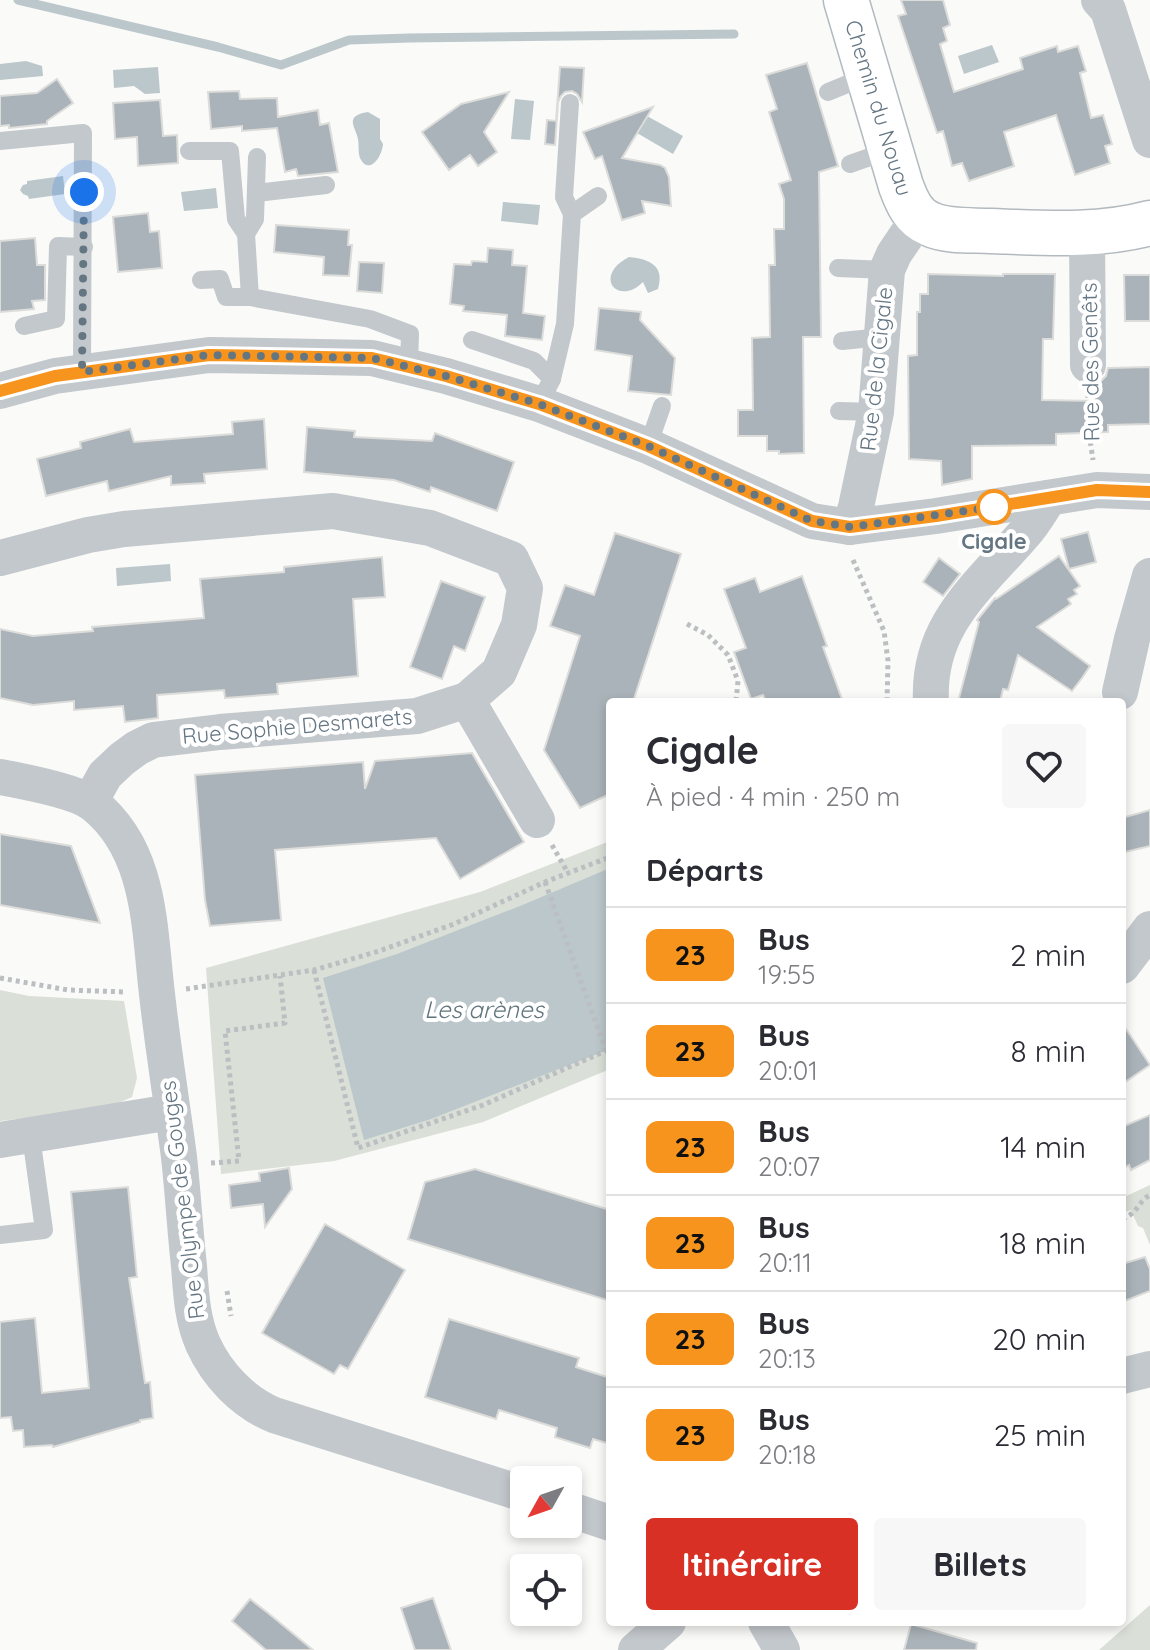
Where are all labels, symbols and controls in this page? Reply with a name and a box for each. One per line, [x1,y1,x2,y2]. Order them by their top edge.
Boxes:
street label: Chemin du Nouau [839,17,919,199]
your location [64,172,104,212]
street label: Rue des Genêts [1075,282,1105,442]
street label: Rue de la Cigale [853,286,899,452]
marker: Cigale [977,490,1011,524]
place label: Cigale [961,527,1027,555]
street label: Rue Sophie Desmarets [181,702,413,750]
button: heart [1002,724,1086,808]
text: Cigale [646,726,759,774]
text: À pied · 4 min · 250 m [646,780,900,813]
text: Départs [646,851,763,889]
text: Bus [758,920,810,958]
text: 2 min [1010,936,1086,974]
text: 23 [675,937,705,972]
text: 19:55 [758,958,815,991]
water label: Les arènes [424,994,546,1024]
text: Bus [758,1016,810,1054]
text: 8 min [1010,1032,1086,1070]
text: 23 [675,1033,705,1068]
text: 20:01 [758,1054,818,1087]
street label: Rue Olympe de Gouges [153,1079,211,1321]
text: Bus [758,1112,810,1150]
text: 14 min [1000,1128,1086,1166]
text: 23 [675,1129,705,1164]
text: 20:07 [758,1150,820,1183]
text: Bus [758,1208,810,1246]
text: 18 min [999,1224,1086,1262]
text: 23 [675,1225,705,1260]
text: 20:11 [758,1246,812,1279]
text: Bus [758,1304,810,1342]
text: 20 min [992,1320,1086,1358]
text: 23 [675,1321,705,1356]
text: 20:13 [758,1342,816,1375]
text: Bus [758,1400,810,1438]
text: 25 min [994,1416,1086,1454]
text: 23 [675,1417,705,1452]
text: 20:18 [758,1438,816,1471]
north arrow [510,1466,582,1538]
map controls [510,1466,582,1626]
button: Itinéraire [646,1518,858,1610]
button: Billets [874,1518,1086,1610]
button: locate [510,1554,582,1626]

